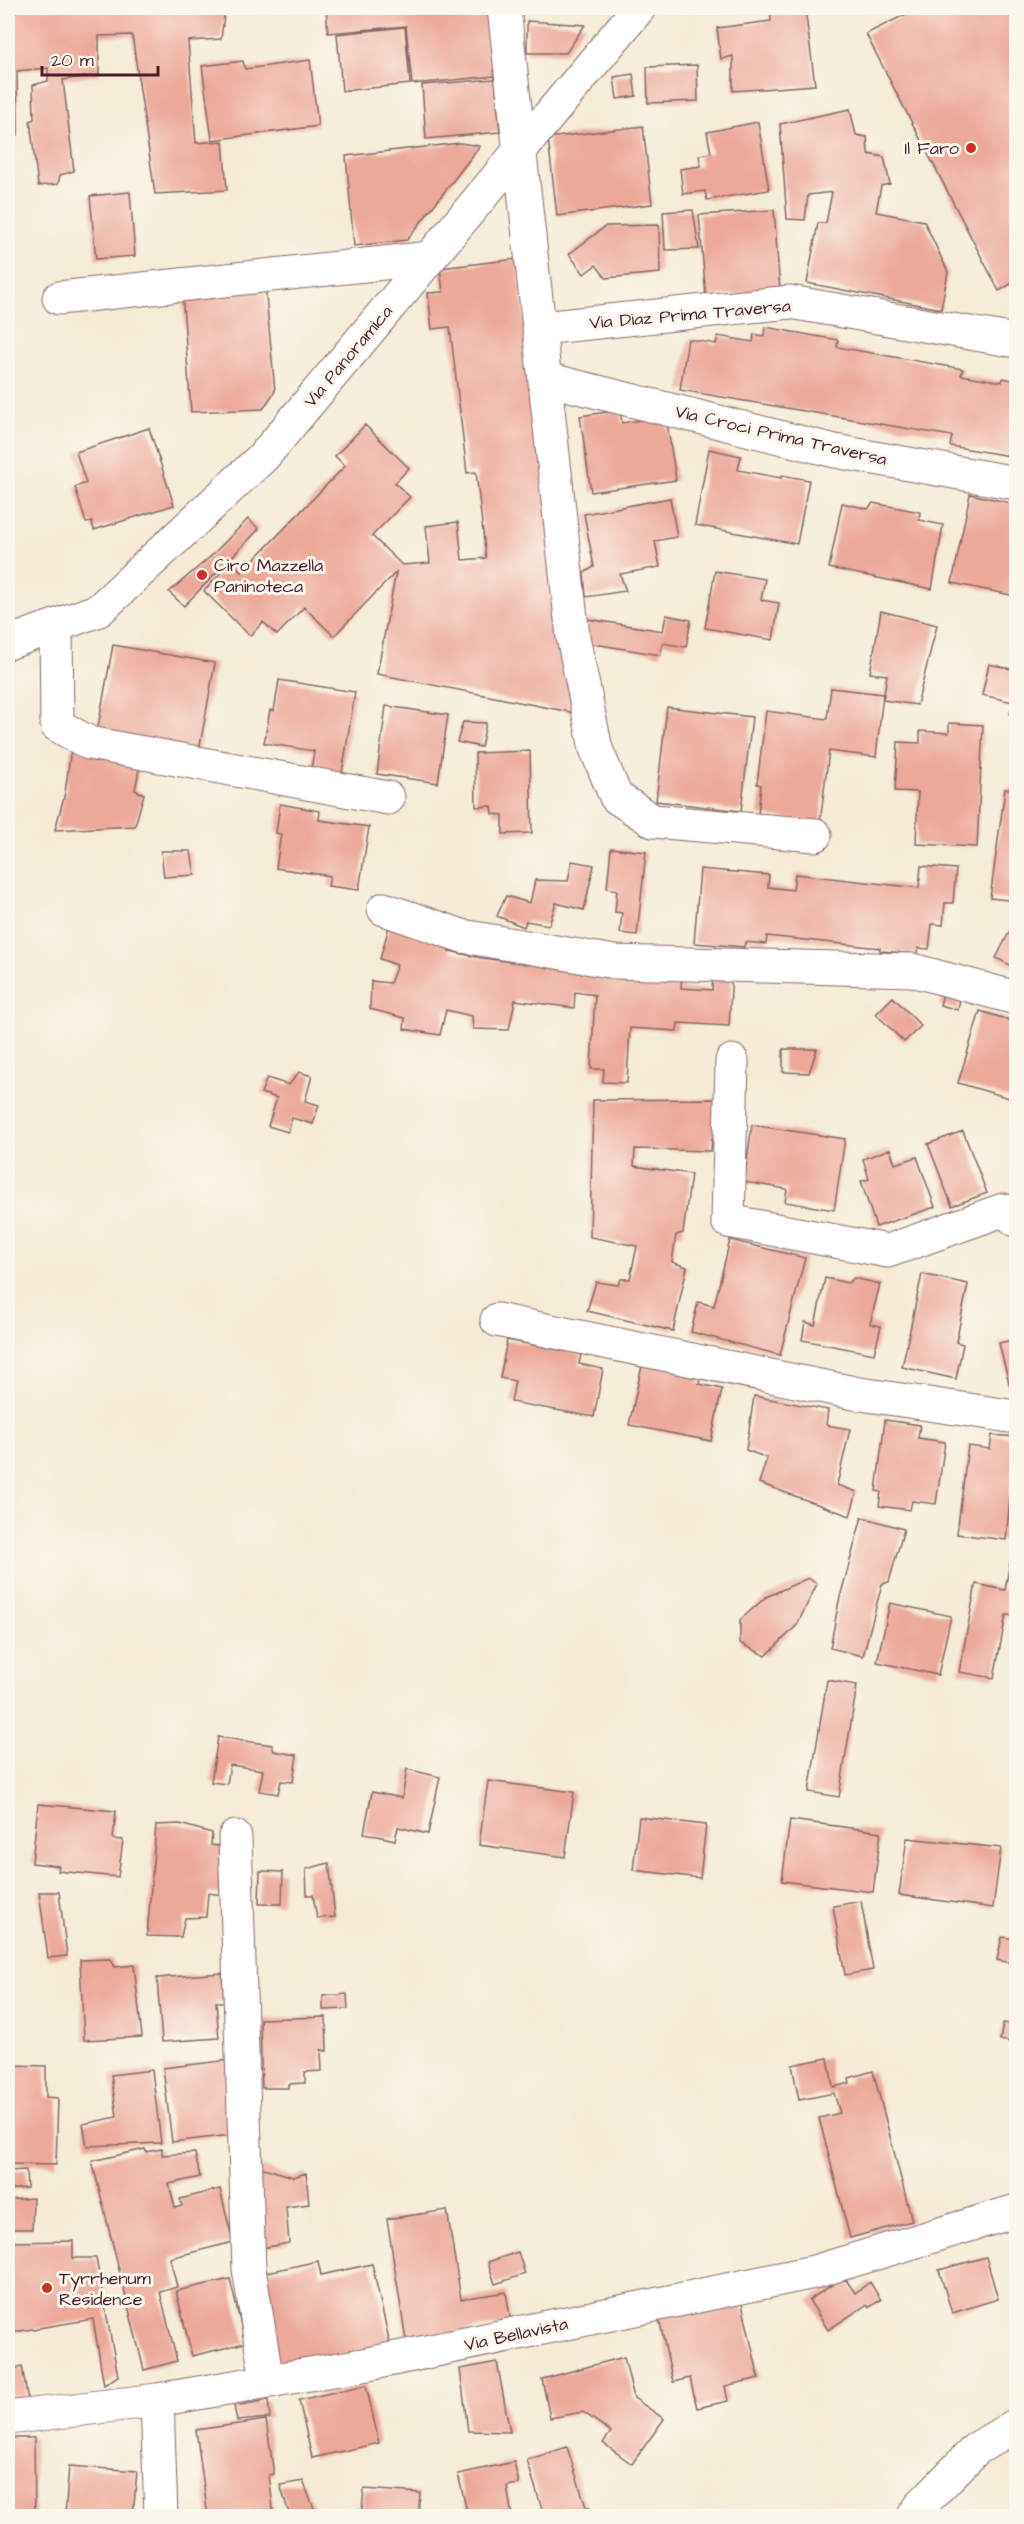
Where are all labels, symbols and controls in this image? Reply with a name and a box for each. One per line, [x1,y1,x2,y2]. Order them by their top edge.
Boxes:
scale bar [42,39,158,77]
text: 20 m [51,48,94,73]
place label: Il Faro [905,136,959,161]
marker: Il Faro [964,141,978,155]
street label: Via Diaz Prima Traversa [588,293,792,336]
street label: Via Panoramica [298,300,399,413]
street label: Via Croci Prima Traversa [673,399,889,472]
place label: Ciro Mazzella Paninoteca [214,553,323,599]
marker: Ciro Mazzella Paninoteca [195,568,209,582]
place label: Tyrrhenum Residence [59,2266,151,2312]
marker: Tyrrhenum Residence [40,2281,54,2295]
street label: Via Bellavista [462,2311,570,2358]

